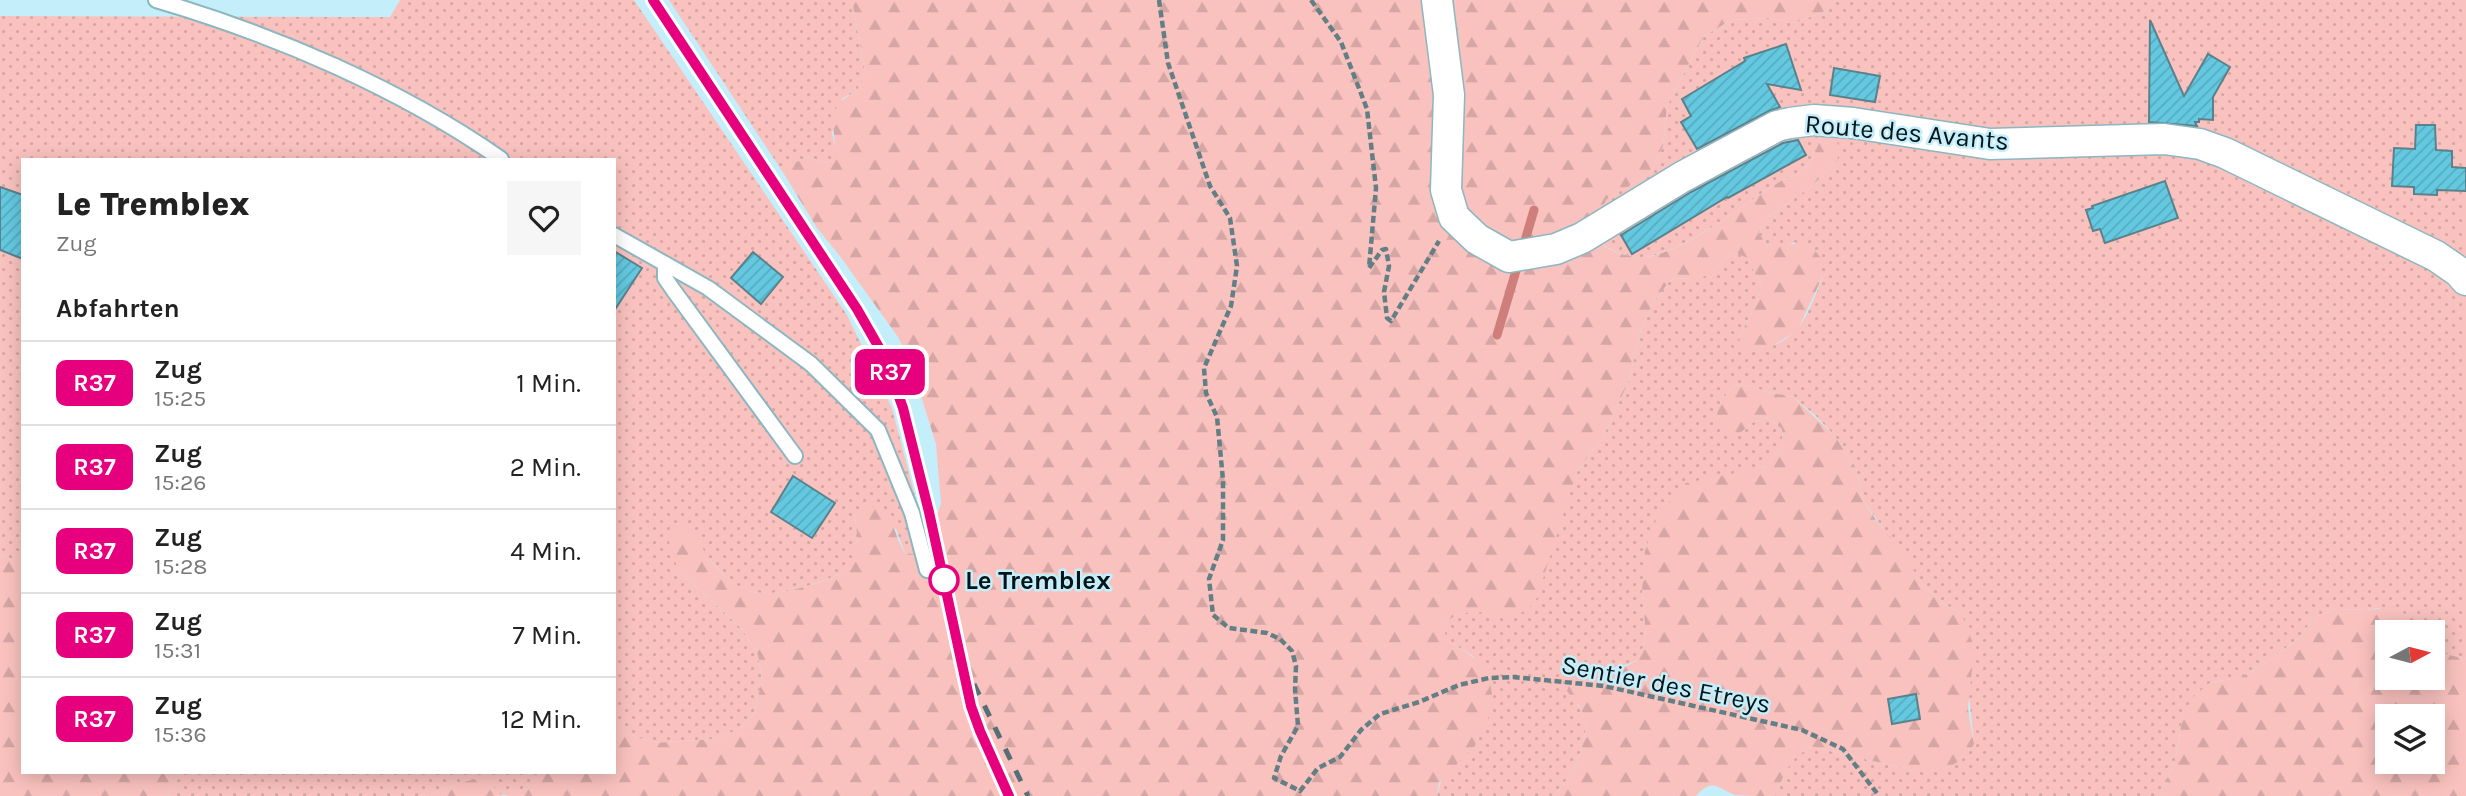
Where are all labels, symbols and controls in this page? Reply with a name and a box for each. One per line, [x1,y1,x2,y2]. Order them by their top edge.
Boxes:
street label: Route des Avants [1804,108,2010,157]
button: heart [507,181,581,255]
text: Le Tremblex [56,185,249,223]
text: Zug [56,230,97,257]
text: Abfahrten [56,293,180,324]
line badge: R37 [850,349,930,395]
text: Zug [154,354,202,385]
text: R37 [869,358,911,386]
text: 1 Min. [516,368,581,399]
text: R37 [73,369,116,397]
text: 15:25 [154,385,206,412]
text: Zug [154,438,202,469]
text: 2 Min. [510,452,581,483]
text: R37 [73,453,116,481]
text: 15:26 [154,469,206,496]
text: Zug [154,522,202,553]
text: 4 Min. [510,536,581,567]
text: R37 [73,537,116,565]
text: 15:28 [154,553,207,580]
marker: Le Tremblex [929,565,959,595]
place label: Le Tremblex [965,565,1111,596]
text: Zug [154,606,202,637]
text: 7 Min. [513,620,581,651]
north arrow [2375,620,2445,690]
map controls [2375,620,2445,774]
text: R37 [73,621,116,649]
text: 15:31 [154,637,201,664]
street label: Sentier des Etreys [1559,649,1773,720]
text: Zug [154,690,202,721]
text: 12 Min. [501,704,581,735]
button: layers [2375,704,2445,774]
text: R37 [73,705,116,733]
text: 15:36 [154,721,207,748]

